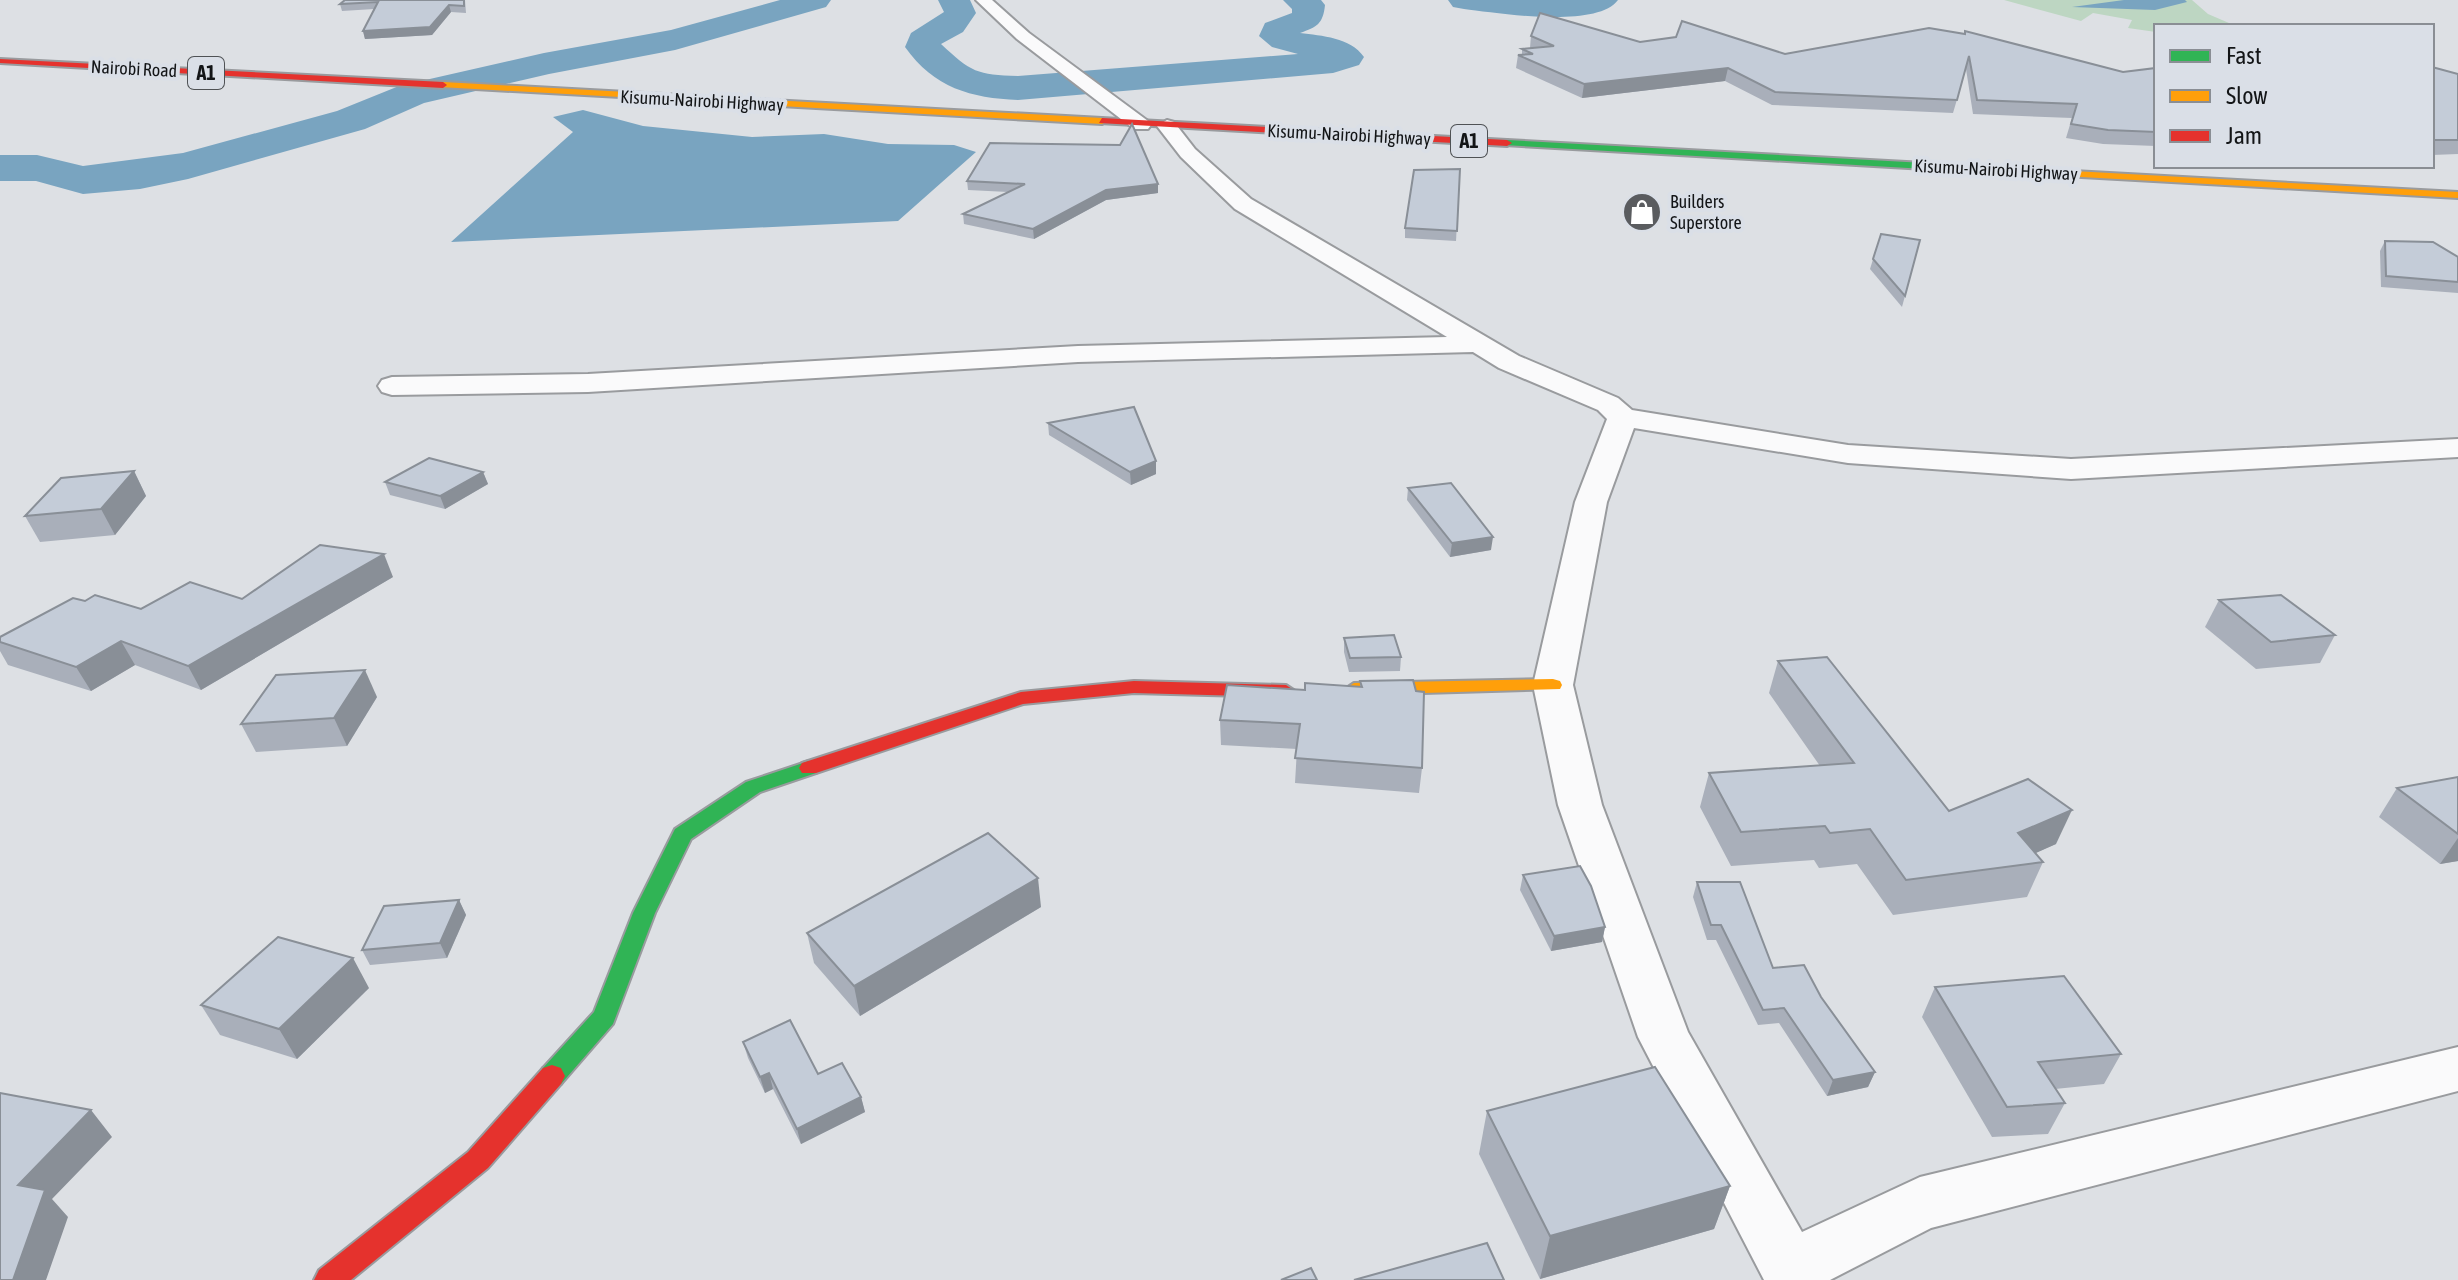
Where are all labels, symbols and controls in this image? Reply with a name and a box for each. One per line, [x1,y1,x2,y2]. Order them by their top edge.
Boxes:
legend [2154,24,2434,168]
text: Fast [2226,42,2262,69]
street label: Nairobi Road [90,56,178,81]
road number: A1 [188,57,224,89]
text: Slow [2226,82,2268,109]
street label: Kisumu-Nairobi Highway [620,86,784,115]
street label: Kisumu-Nairobi Highway [1267,120,1431,149]
text: Jam [2226,122,2262,149]
road number: A1 [1451,125,1487,157]
street label: Kisumu-Nairobi Highway [1914,155,2078,184]
shop icon: Builders Superstore [1621,191,1663,233]
place label: Builders Superstore [1670,191,1742,233]

